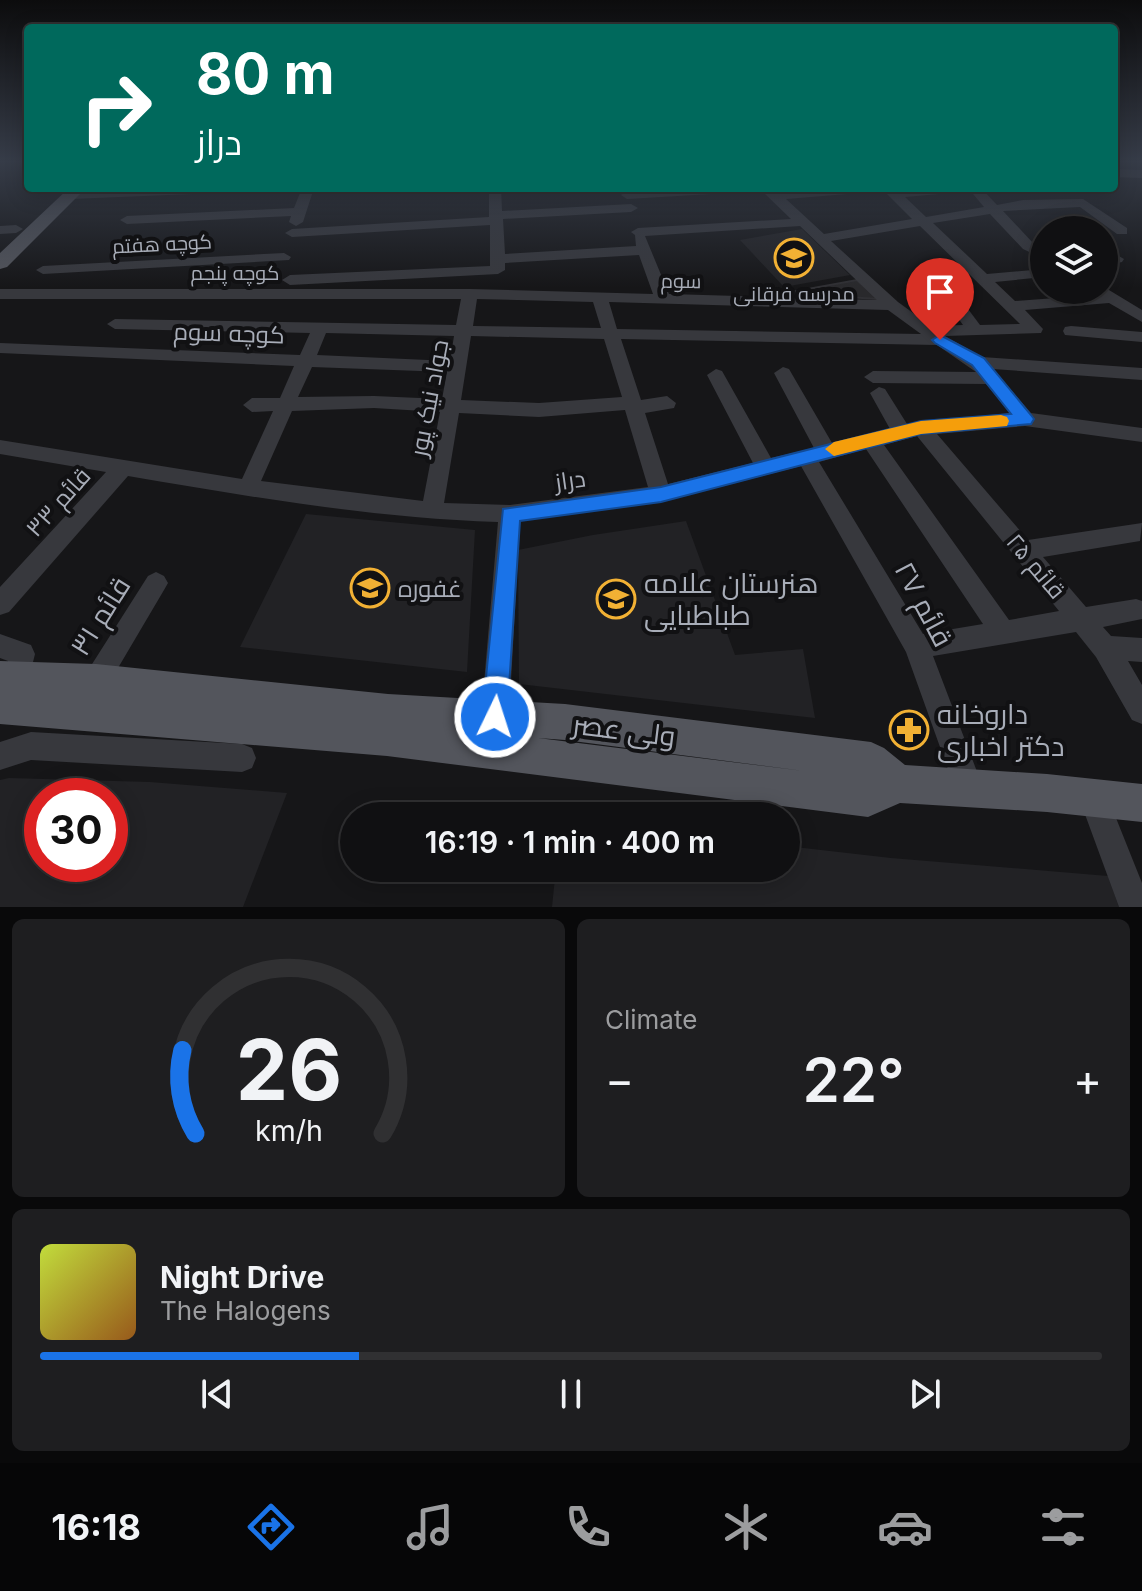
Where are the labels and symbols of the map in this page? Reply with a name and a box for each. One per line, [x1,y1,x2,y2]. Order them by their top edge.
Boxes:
street label: کوچه هفتم [111,229,213,261]
school or university icon: مدرسه فرقانی [773,237,815,279]
pin [906,258,974,340]
street label: کوچه پنجم [191,261,279,287]
street label: سوم [660,269,702,295]
place label: مدرسه فرقانی [733,282,855,307]
street label: کوچه سوم [173,317,285,351]
street label: جواد نیک پور [403,337,456,461]
street label: قائم ۳۳ [19,461,98,544]
street label: دراز [551,464,587,497]
street label: قائم ۲۵ [999,527,1072,606]
street label: قائم ۲۷ [885,556,960,654]
place label: هنرستان علامه طباطبایی [644,566,819,632]
school or university icon: غفوره [349,567,391,609]
street label: قائم ۳۱ [63,570,140,663]
place label: غفوره [398,574,462,603]
school or university icon: هنرستان علامه طباطبایی [595,578,637,620]
position arrow [453,675,537,759]
place label: داروخانه دکتر اخباری [937,697,1065,763]
street label: ولی عصر [569,707,677,753]
pharmacy icon: داروخانه دکتر اخباری [888,709,930,751]
speed limit sign: 30 [24,778,128,882]

